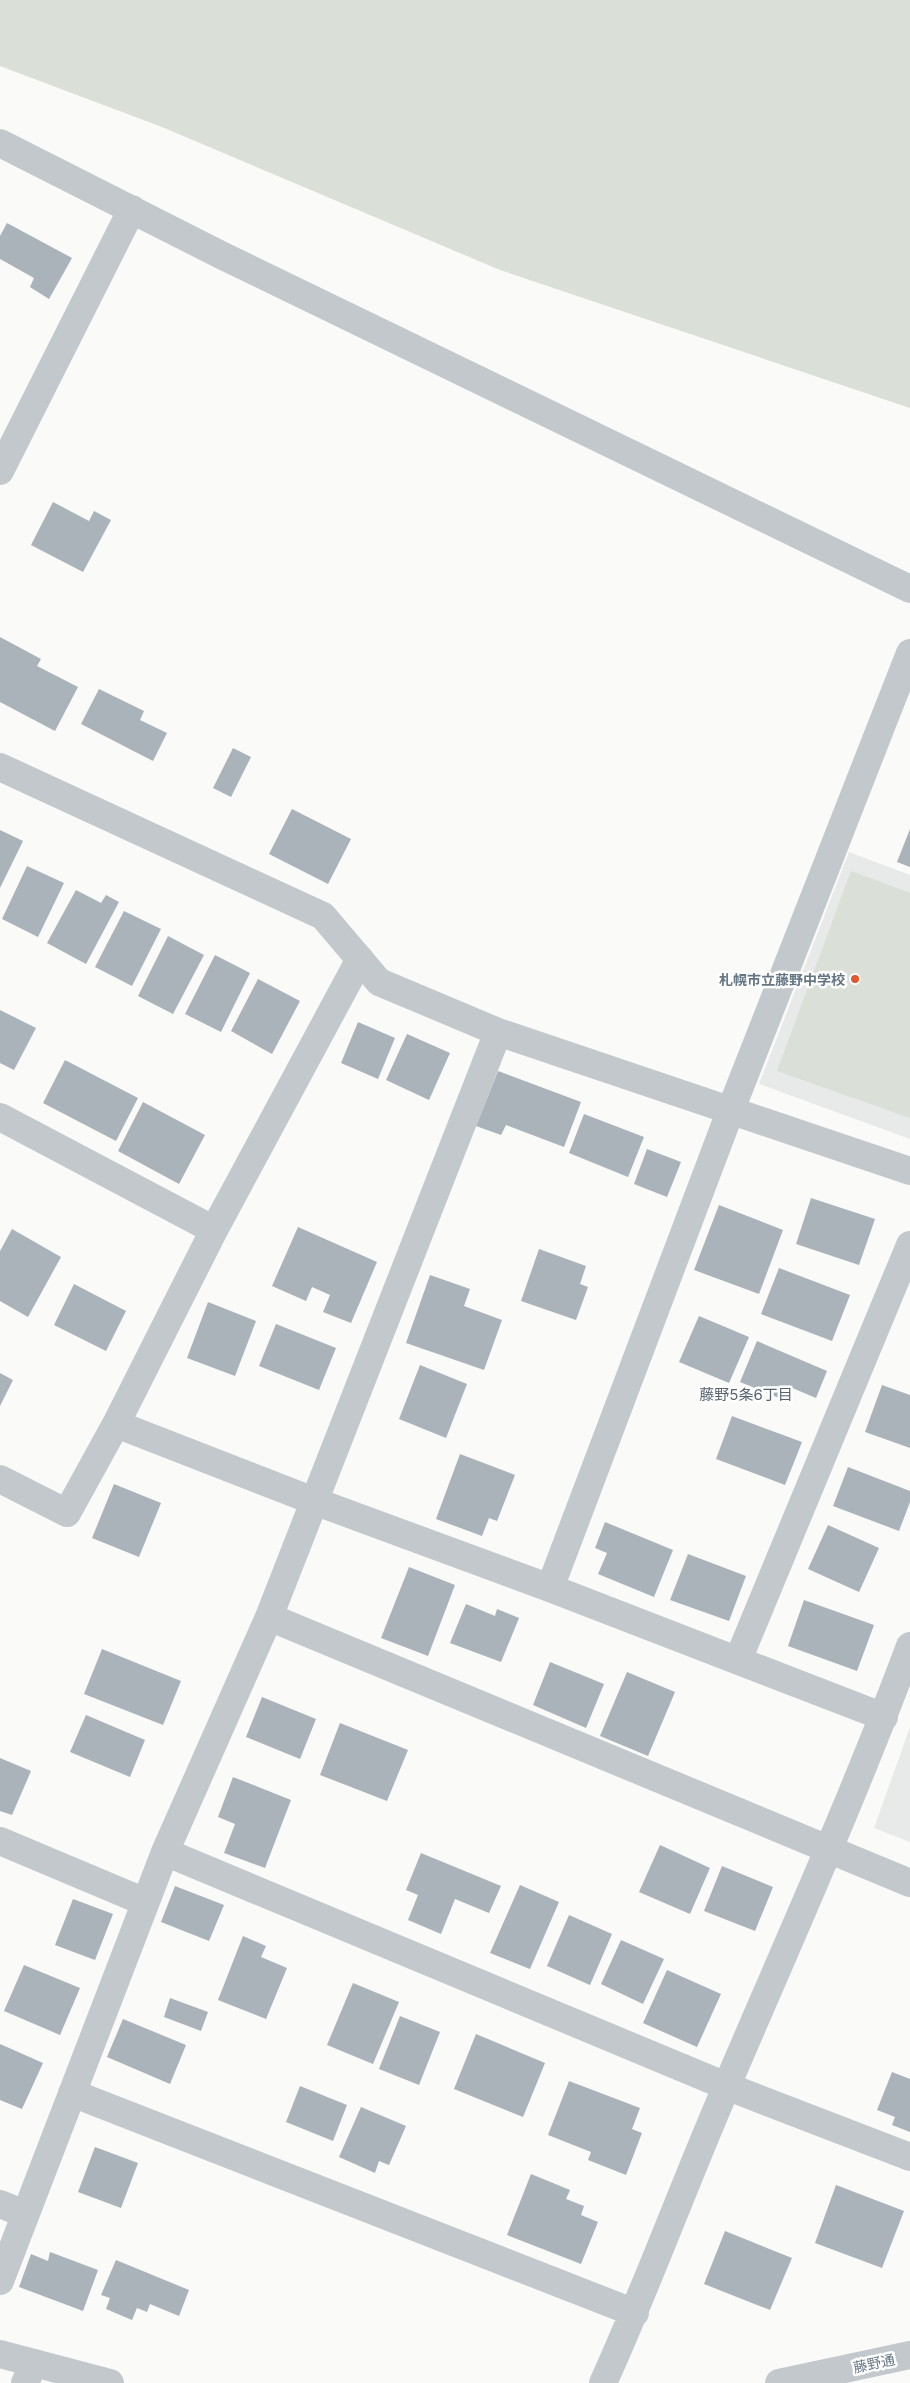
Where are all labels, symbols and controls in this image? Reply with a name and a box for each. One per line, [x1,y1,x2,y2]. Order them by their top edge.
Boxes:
place label: 札幌市立藤野中学校 [719,971,845,988]
marker: 札幌市立藤野中学校 [849,973,861,985]
district label: 藤野5条6丁目 [699,1385,793,1404]
street label: 藤野通 [852,2350,896,2376]

